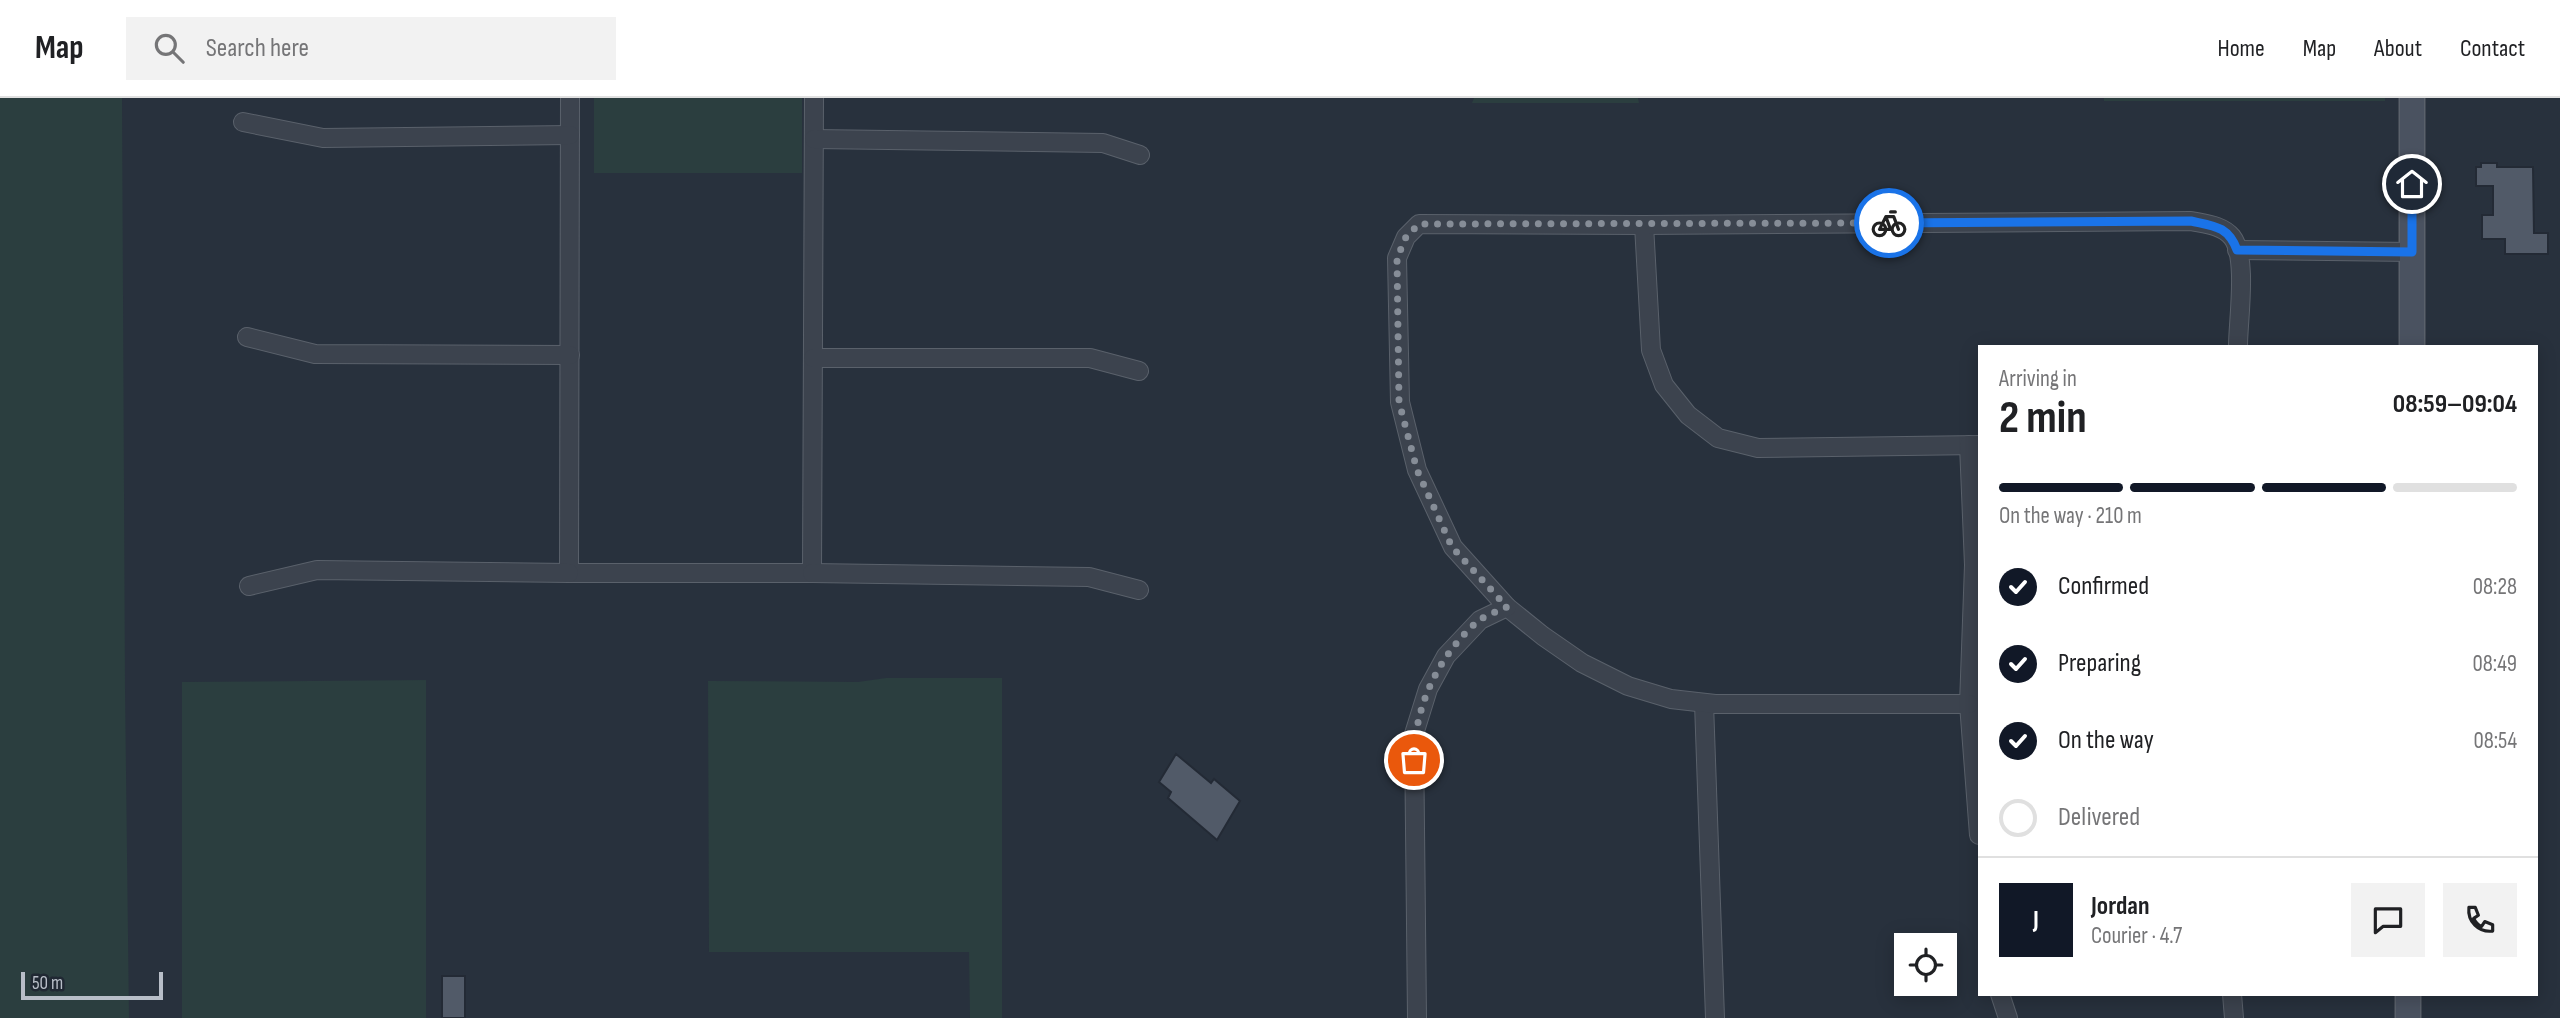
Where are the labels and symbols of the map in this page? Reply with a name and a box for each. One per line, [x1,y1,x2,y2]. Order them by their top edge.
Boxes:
pin [2382,154,2442,214]
courier [1854,188,1924,258]
pin [1384,730,1444,790]
scale bar [21,969,163,1001]

